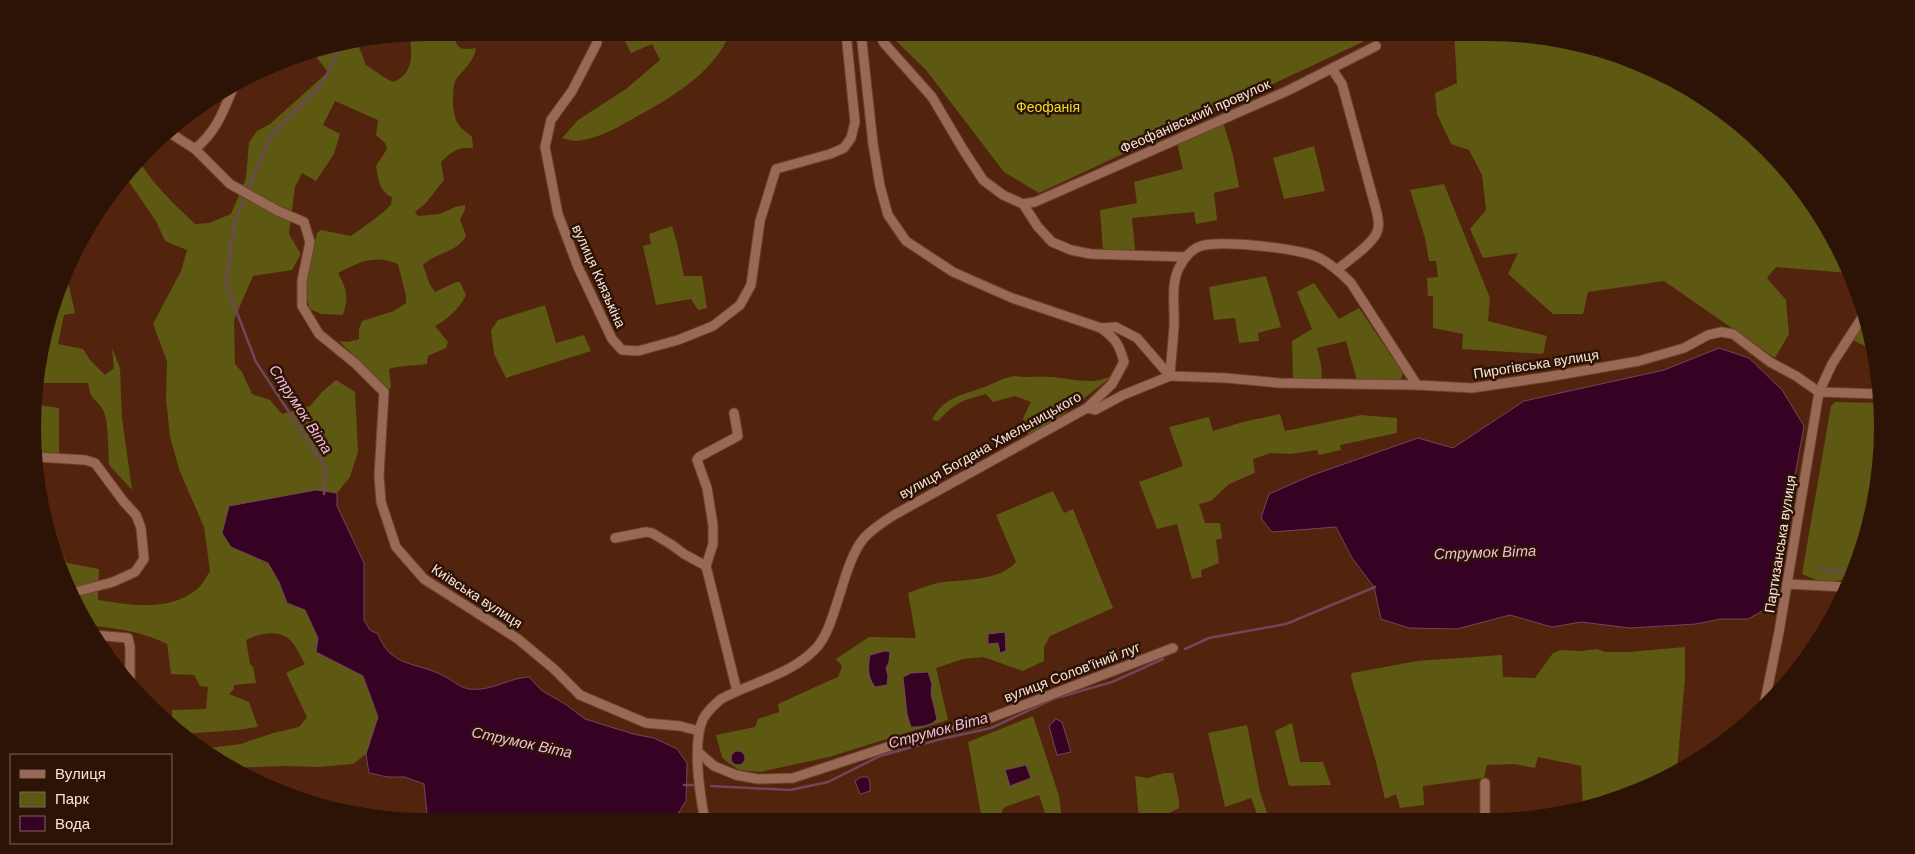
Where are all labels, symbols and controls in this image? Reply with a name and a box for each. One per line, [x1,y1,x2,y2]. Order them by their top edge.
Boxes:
street label: Феофанівський провулок [1117,75,1273,156]
park label: Феофанія [1016,99,1080,115]
street label: вулиця Князькіна [569,222,629,330]
street label: Пирогівська вулиця [1472,346,1600,382]
water label: Струмок Віта [266,361,336,457]
street label: вулиця Богдана Хмельницького [896,388,1084,502]
street label: Партизанська вулиця [1761,474,1799,614]
water label: Струмок Віта [1434,542,1536,562]
street label: Київська вулиця [429,561,525,631]
street label: вулиця Солов'їний луг [1002,639,1142,705]
water label: Струмок Віта [886,709,990,751]
water label: Струмок Віта [470,723,574,761]
legend [10,754,172,844]
text: Вулиця [55,765,106,782]
text: Парк [55,790,89,807]
text: Вода [55,815,91,832]

